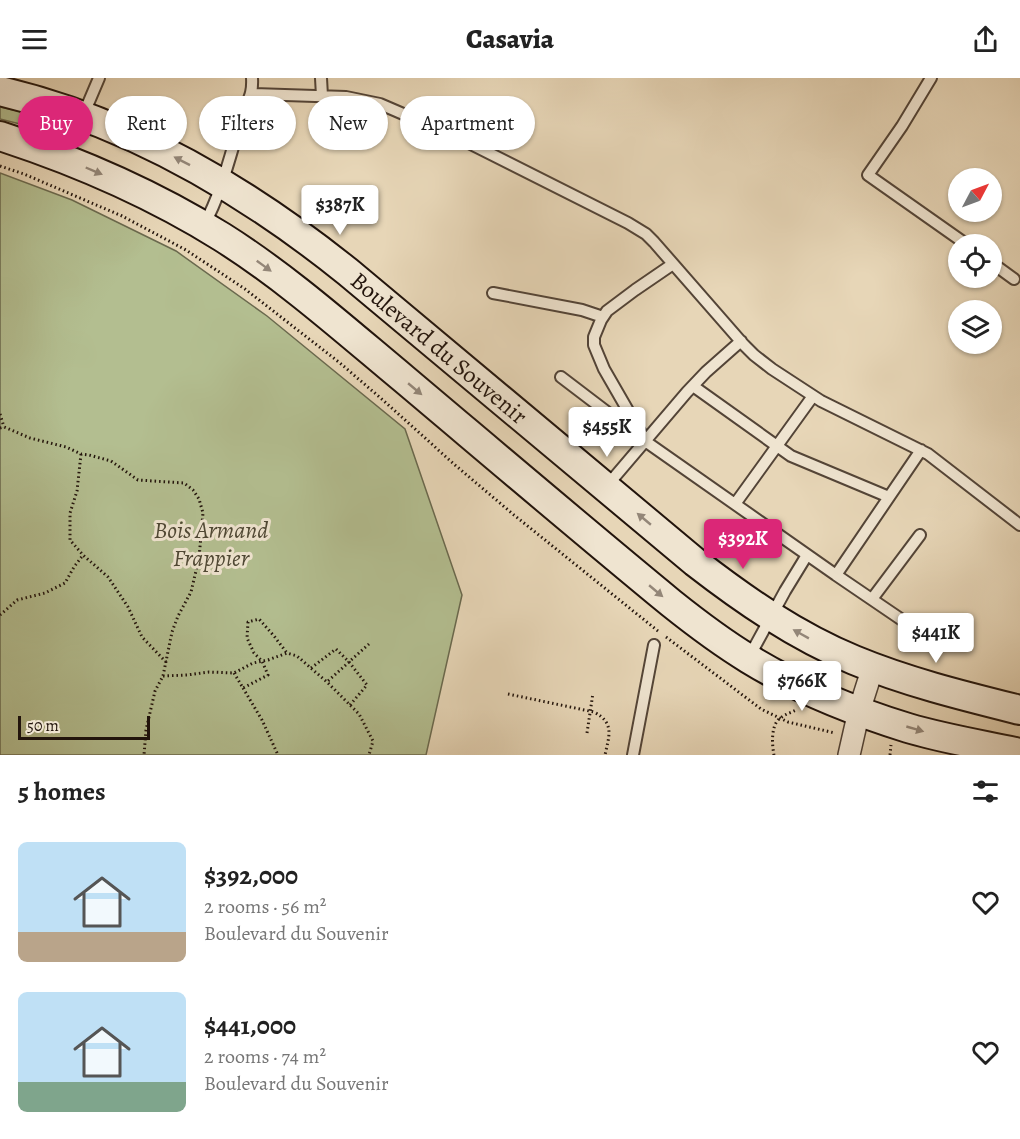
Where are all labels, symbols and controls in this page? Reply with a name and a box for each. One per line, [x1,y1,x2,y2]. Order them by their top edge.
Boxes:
text: Casavia [466,21,554,57]
icon: menu [18,23,51,56]
icon: share [969,23,1002,56]
chip: Buy [18,96,93,150]
chip: Rent [105,96,187,150]
chip: Filters [199,96,296,150]
chip: New [308,96,388,150]
chip: Apartment [400,96,535,150]
one-way arrow [173,156,191,166]
one-way arrow [85,167,103,176]
north arrow [948,168,1002,222]
map controls [948,168,1002,354]
pin: $387K [298,185,382,236]
text: $387K [315,191,365,218]
button: locate [948,234,1002,288]
one-way arrow [255,260,271,272]
street label: Boulevard du Souvenir [344,264,534,432]
button: layers [948,300,1002,354]
one-way arrow [408,382,423,394]
pin: $455K [565,407,649,458]
text: $455K [583,413,631,440]
one-way arrow [636,513,652,526]
park label: Bois Armand Frappier [154,514,268,574]
pin: $392K [701,519,785,570]
text: $392K [718,525,768,552]
one-way arrow [648,585,664,598]
pin: $441K [894,613,978,664]
text: $441K [912,619,960,646]
one-way arrow [792,629,809,639]
pin: $766K [760,661,844,712]
text: $766K [777,667,827,694]
scale bar [18,713,150,740]
text: 50 m [27,715,59,737]
one-way arrow [906,725,924,734]
text: 5 homes [18,774,106,809]
icon: filters [969,775,1002,808]
text: $392,000 [204,858,298,893]
icon: home [66,866,138,938]
icon: heart [969,886,1002,919]
text: 2 rooms · 56 m² [204,893,326,920]
text: Boulevard du Souvenir [204,920,389,947]
text: $441,000 [204,1008,296,1043]
icon: home [66,1016,138,1088]
icon: heart [969,1036,1002,1069]
text: 2 rooms · 74 m² [204,1043,326,1070]
text: Boulevard du Souvenir [204,1070,389,1097]

